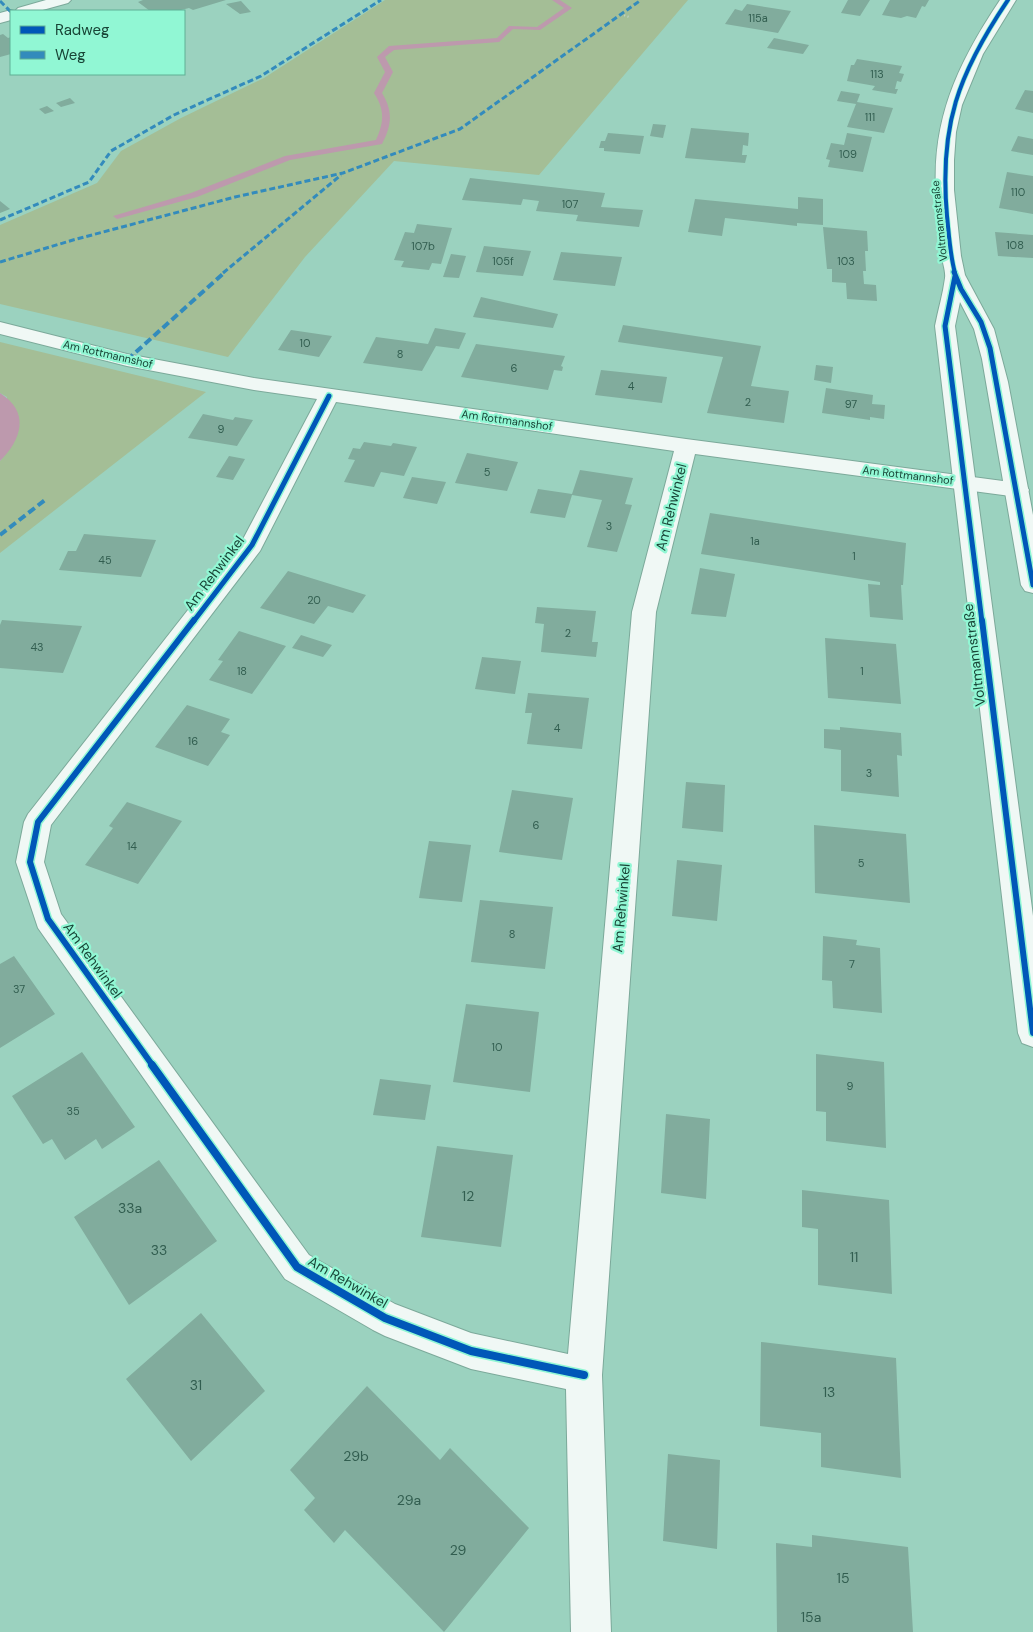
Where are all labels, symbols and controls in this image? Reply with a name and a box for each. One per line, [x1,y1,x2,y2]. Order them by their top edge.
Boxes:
legend [10,10,185,75]
house number: 115a [748,11,768,25]
text: Radweg [55,20,109,40]
text: Weg [55,45,86,65]
house number: 113 [870,67,884,81]
house number: 111 [865,110,875,124]
house number: 109 [839,147,857,161]
street label: Voltmannstraße [928,180,950,262]
house number: 110 [1011,185,1025,199]
house number: 107 [562,197,578,211]
house number: 108 [1006,238,1024,252]
house number: 107b [411,239,435,253]
house number: 105f [492,254,514,268]
house number: 103 [837,254,855,268]
house number: 10 [300,336,310,350]
street label: Am Rottmannshof [62,337,154,371]
house number: 8 [397,347,403,361]
house number: 6 [511,361,518,375]
house number: 4 [628,379,635,393]
house number: 2 [745,395,751,409]
house number: 97 [845,397,857,411]
street label: Am Rottmannshof [461,407,554,433]
house number: 9 [218,422,225,436]
street label: Am Rehwinkel [651,462,691,552]
street label: Am Rottmannshof [862,462,955,488]
house number: 5 [484,465,491,479]
house number: 3 [606,519,612,533]
street label: Am Rehwinkel [180,532,248,614]
house number: 1a [750,534,760,548]
house number: 1 [852,549,856,563]
house number: 45 [98,553,112,567]
house number: 20 [307,593,321,607]
street label: Voltmannstraße [959,602,989,707]
house number: 2 [565,626,571,640]
house number: 43 [30,640,44,654]
house number: 18 [237,664,247,678]
house number: 1 [860,664,864,678]
house number: 4 [554,721,561,735]
house number: 16 [188,734,198,748]
house number: 3 [866,766,872,780]
house number: 6 [533,818,540,832]
house number: 14 [127,839,137,853]
house number: 5 [858,856,865,870]
street label: Am Rehwinkel [608,863,634,953]
street label: Am Rehwinkel [60,919,126,1001]
house number: 8 [509,927,515,941]
house number: 7 [849,957,855,971]
house number: 37 [13,982,25,996]
house number: 10 [492,1040,502,1054]
house number: 9 [847,1079,854,1093]
house number: 35 [66,1104,80,1118]
house number: 12 [462,1187,474,1205]
house number: 33a [118,1199,142,1217]
house number: 33 [151,1241,167,1259]
house number: 11 [850,1248,858,1266]
street label: Am Rehwinkel [305,1252,391,1312]
house number: 31 [190,1376,202,1394]
house number: 13 [823,1383,835,1401]
house number: 29b [343,1447,369,1465]
house number: 29a [397,1491,421,1509]
house number: 29 [450,1541,467,1559]
house number: 15 [837,1569,849,1587]
house number: 15a [801,1608,821,1626]

